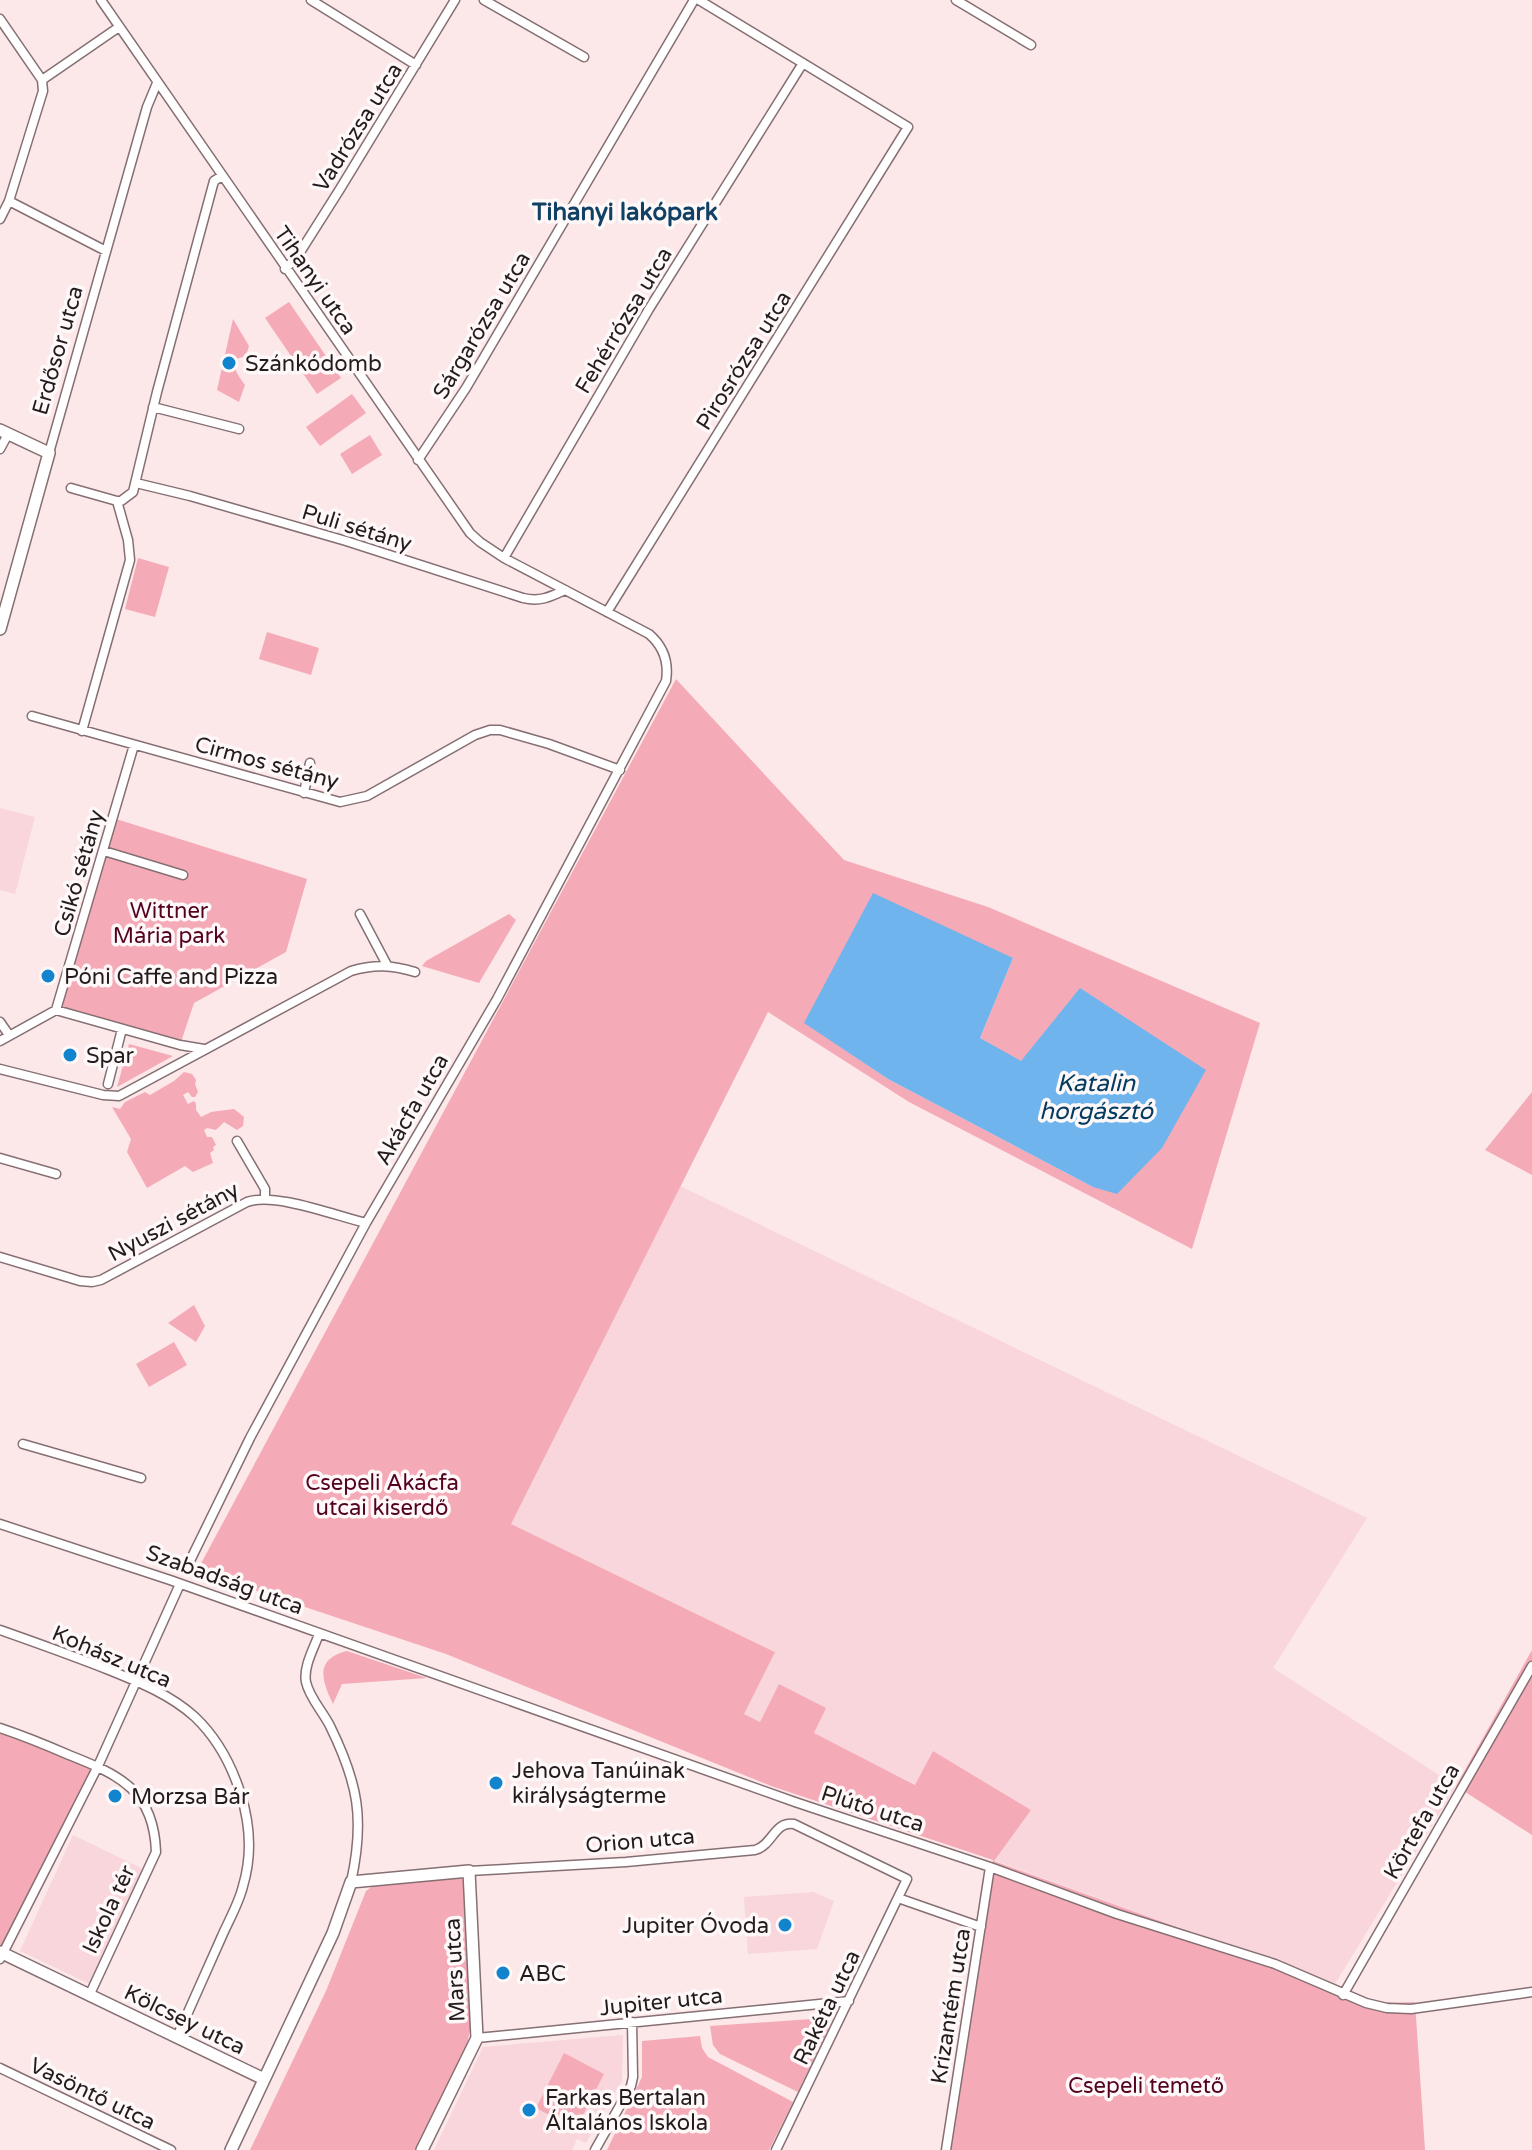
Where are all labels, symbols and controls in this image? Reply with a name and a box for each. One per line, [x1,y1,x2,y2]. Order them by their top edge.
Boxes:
street label: Vadrózsa utca [308,58,408,197]
district label: Tihanyi lakópark [531,198,718,227]
street label: Tihanyi utca [268,221,362,340]
street label: Fehérrózsa utca [570,243,678,398]
street label: Sárgarózsa utca [428,247,536,404]
street label: Erdősor utca [27,283,89,418]
street label: Pirosrózsa utca [691,286,797,435]
place label: Szánkódomb [245,351,382,377]
marker: Szánkódomb [220,354,238,372]
street label: Puli sétány [299,499,415,557]
street label: Cirmos sétány [192,731,342,795]
street label: Csikó sétány [48,807,110,940]
park label: Wittner Mária park [113,898,225,949]
place label: Póni Caffe and Pizza [64,964,278,990]
marker: Póni Caffe and Pizza [39,967,57,985]
place label: Spar [86,1043,135,1069]
marker: Spar [61,1046,79,1064]
street label: Akácfa utca [370,1049,454,1170]
water label: Katalin horgásztó [1039,1069,1154,1126]
street label: Nyuszi sétány [104,1176,243,1267]
park label: Csepeli Akácfa utcai kiserdő [305,1470,459,1521]
street label: Szabadság utca [143,1539,307,1620]
street label: Kohász utca [48,1620,175,1694]
place label: Jehova Tanúinak királyságterme [512,1758,685,1809]
street label: Körtefa utca [1378,1759,1465,1884]
marker: Jehova Tanúinak királyságterme [487,1774,505,1792]
street label: Plútó utca [818,1780,927,1838]
place label: Morzsa Bár [131,1784,250,1810]
marker: Morzsa Bár [106,1787,124,1805]
street label: Orion utca [584,1823,696,1859]
street label: Iskola tér [77,1861,141,1958]
place label: Jupiter Óvoda [622,1912,769,1939]
marker: Jupiter Óvoda [776,1916,794,1934]
street label: Mars utca [439,1917,471,2023]
street label: Krizantém utca [926,1926,976,2086]
street label: Rakéta utca [788,1946,866,2069]
place label: ABC [519,1961,566,1987]
marker: ABC [494,1964,512,1982]
street label: Kölcsey utca [120,1979,249,2060]
street label: Jupiter utca [598,1983,724,2021]
street label: Vasöntő utca [25,2052,160,2136]
park label: Csepeli temető [1068,2073,1224,2099]
place label: Farkas Bertalan Általános Iskola [545,2085,708,2136]
marker: Farkas Bertalan Általános Iskola [520,2101,538,2119]

